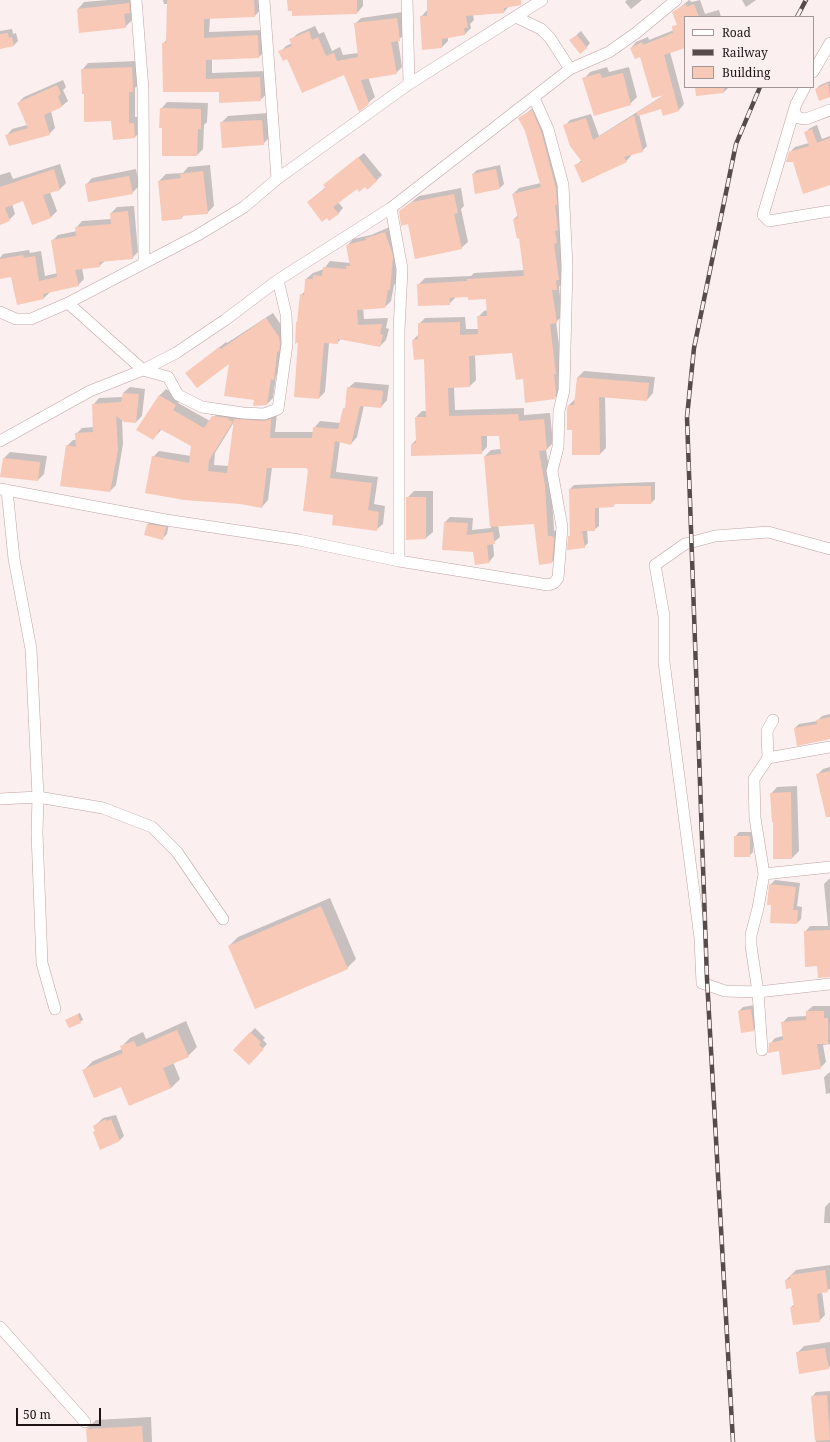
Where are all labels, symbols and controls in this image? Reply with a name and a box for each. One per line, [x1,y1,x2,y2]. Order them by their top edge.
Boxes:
legend [684,16,814,88]
text: Road [722,24,751,41]
text: Railway [722,44,768,61]
text: Building [722,64,770,81]
scale bar [18,1400,103,1426]
text: 50 m [23,1406,51,1423]

